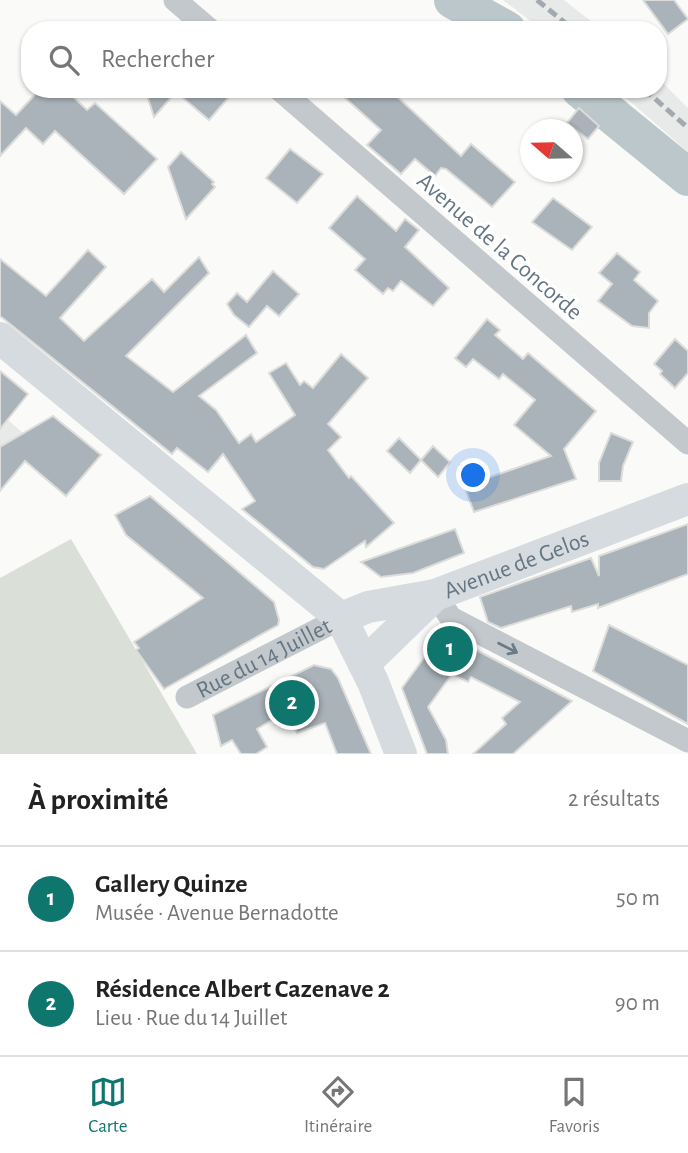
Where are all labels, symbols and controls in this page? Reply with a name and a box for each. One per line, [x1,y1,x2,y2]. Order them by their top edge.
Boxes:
search box [21,21,667,98]
icon: search [45,41,83,79]
text: Rechercher [101,46,214,72]
north arrow [520,119,583,182]
street label: Avenue de la Concorde [412,169,587,325]
your location [456,458,490,492]
street label: Avenue de Gelos [441,527,592,604]
street label: Rue du 14 Juillet [192,614,336,703]
pin: 1 [427,623,473,675]
one-way arrow [497,641,518,655]
pin: 2 [269,677,315,729]
text: À proximité [28,785,168,815]
text: 2 résultats [568,788,660,811]
text: Gallery Quinze [95,871,248,897]
text: 1 [47,887,55,910]
text: 50 m [616,887,660,910]
text: Musée · Avenue Bernadotte [95,902,339,925]
text: Résidence Albert Cazenave 2 [95,976,390,1002]
text: 2 [46,992,56,1015]
text: 90 m [615,992,660,1015]
text: Lieu · Rue du 14 Juillet [95,1007,287,1030]
tab: Carte [88,1073,127,1138]
tab: Itinéraire [304,1073,372,1138]
tab: Favoris [549,1073,600,1138]

